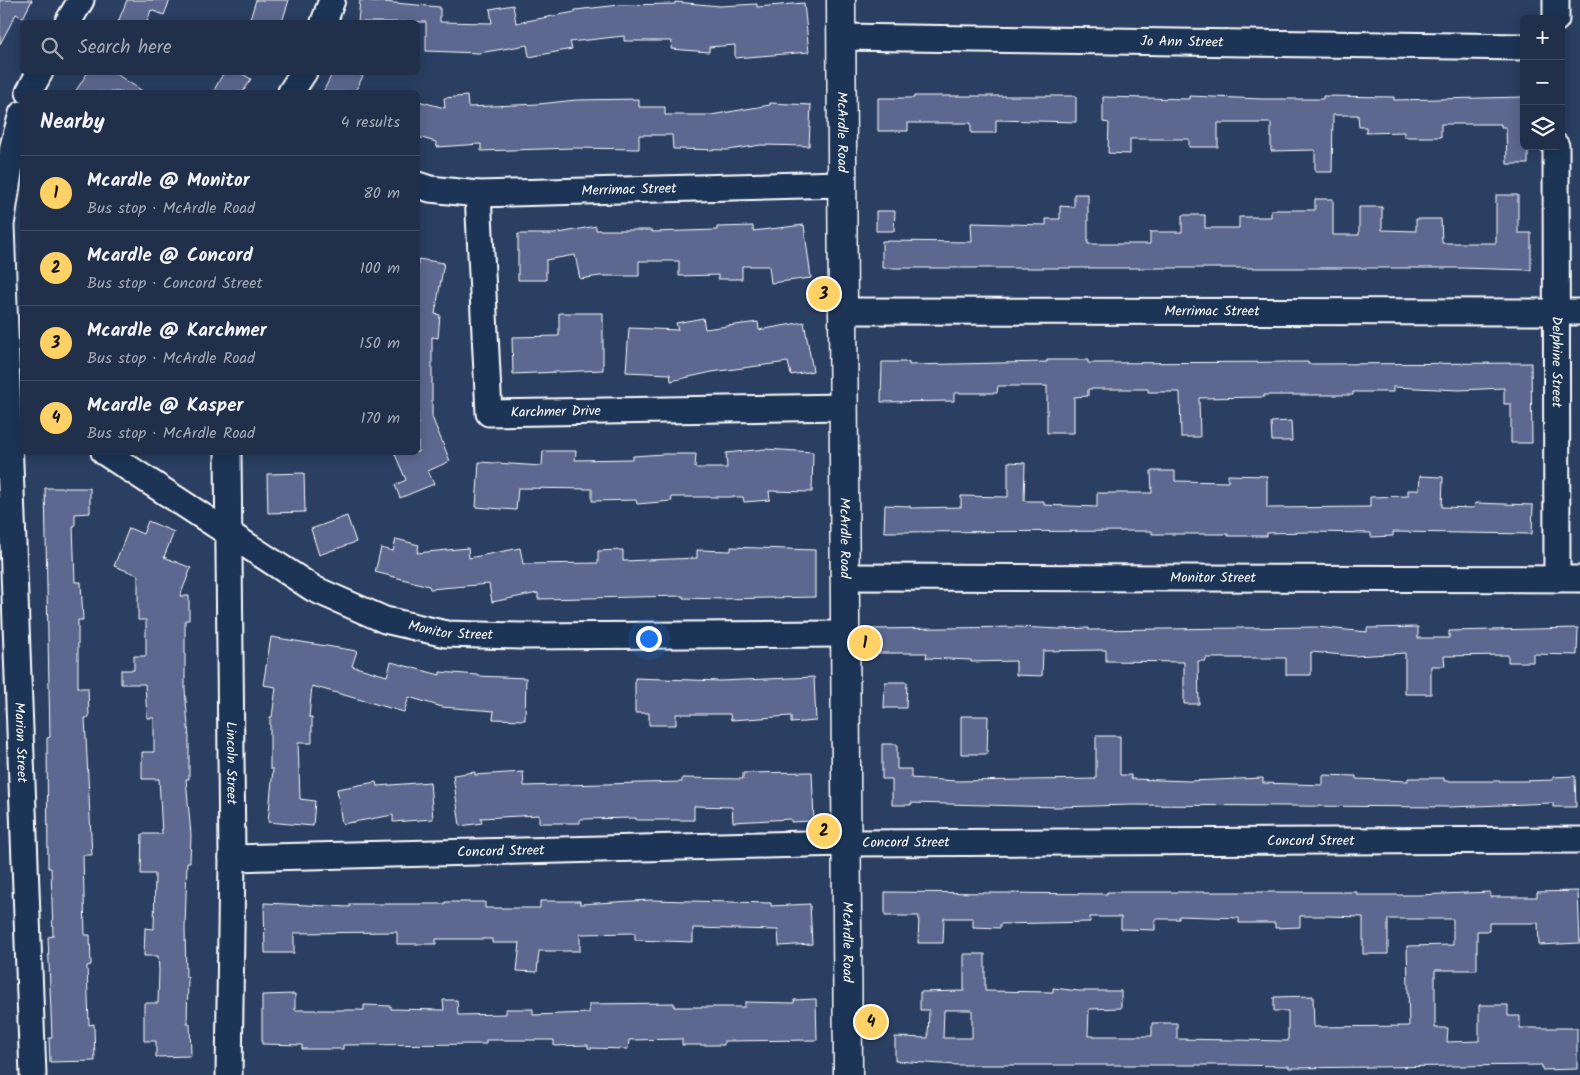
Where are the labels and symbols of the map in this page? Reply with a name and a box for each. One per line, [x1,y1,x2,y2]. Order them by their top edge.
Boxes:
street label: Jo Ann Street [1140,30,1224,54]
street label: McArdle Road [831,91,853,174]
street label: Merrimac Street [581,178,677,202]
pin: 3 [808,275,840,313]
street label: Merrimac Street [1164,300,1260,323]
street label: Delphine Street [1545,316,1568,408]
street label: Karchmer Drive [510,400,602,424]
street label: McArdle Road [833,497,856,580]
street label: Monitor Street [1170,567,1256,589]
street label: Monitor Street [406,615,494,646]
pin: 1 [849,624,881,662]
your location [636,626,662,652]
street label: Marion Street [8,702,33,784]
street label: Lincoln Street [220,721,242,805]
pin: 2 [808,812,840,850]
street label: Concord Street [1267,830,1355,852]
street label: Concord Street [862,832,950,854]
street label: Concord Street [457,839,546,863]
street label: McArdle Road [836,901,858,984]
pin: 4 [855,1003,887,1041]

